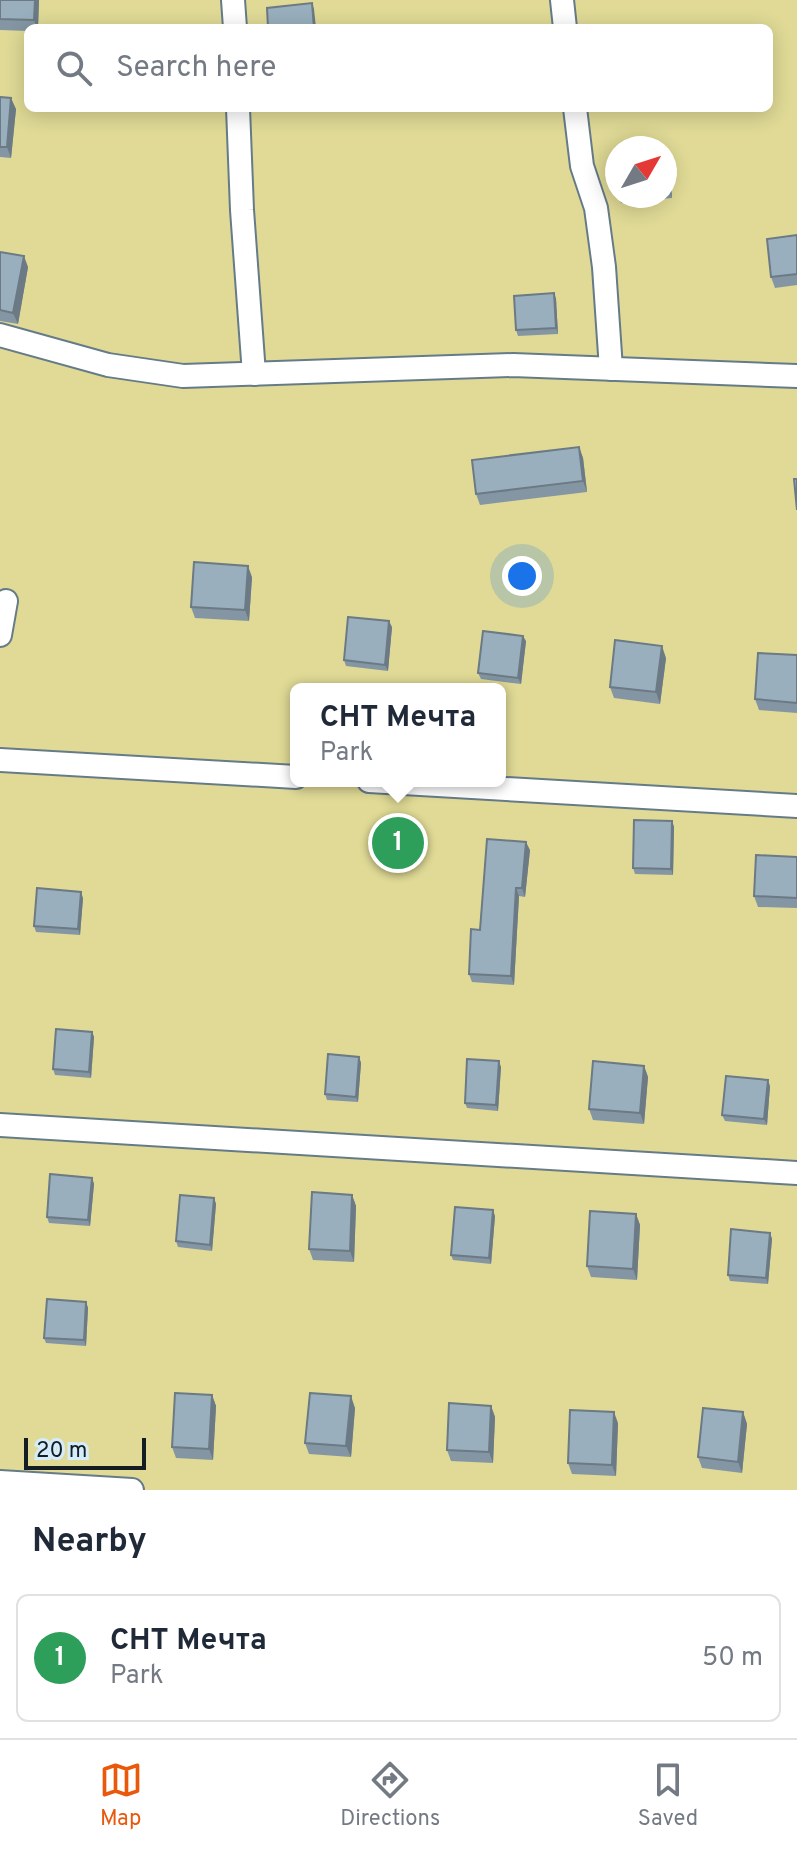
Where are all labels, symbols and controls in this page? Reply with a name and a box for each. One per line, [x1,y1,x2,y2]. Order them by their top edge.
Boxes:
search box [24,24,773,112]
icon: search [52,46,96,90]
text: Search here [116,50,276,87]
north arrow [605,136,677,208]
your location [502,556,542,596]
popup [290,683,506,787]
text: СНТ Мечта [320,700,476,737]
text: Park [320,737,373,770]
pin: 1 [372,813,424,873]
scale bar [24,1434,146,1470]
text: 20 m [36,1438,87,1465]
text: Nearby [32,1521,147,1564]
text: СНТ Мечта [110,1623,267,1660]
text: 1 [55,1642,65,1675]
text: 50 m [702,1642,763,1675]
text: Park [110,1660,164,1693]
tab: Map [99,1758,143,1833]
tab: Directions [340,1758,440,1833]
tab: Saved [638,1758,698,1833]

